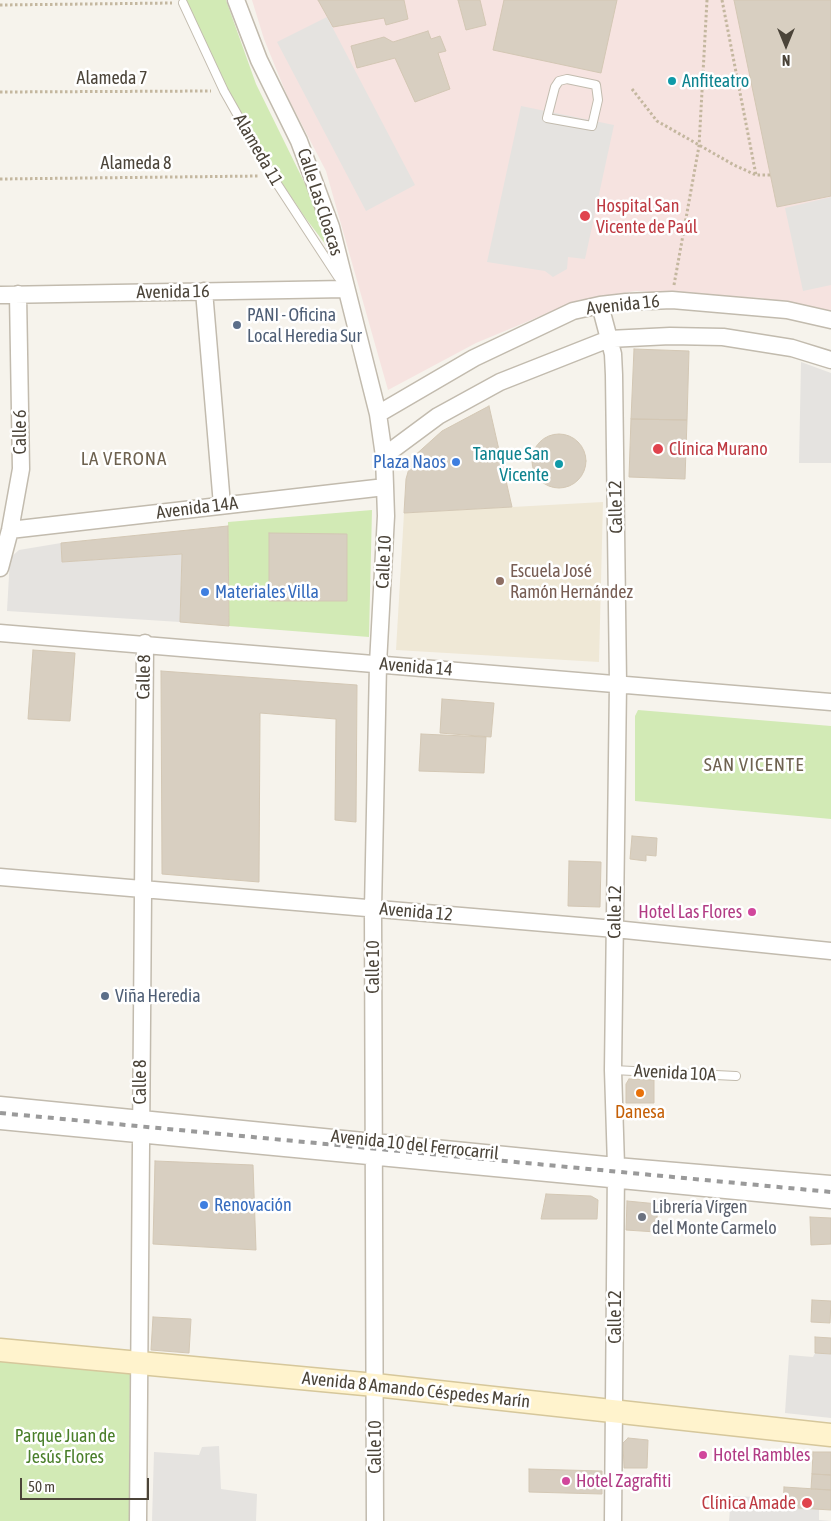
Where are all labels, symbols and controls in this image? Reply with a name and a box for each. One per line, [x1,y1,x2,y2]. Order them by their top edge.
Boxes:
north arrow [761,20,811,70]
text: N [782,52,790,68]
street label: Alameda 7 [77,67,147,89]
place label: Anfiteatro [682,70,749,92]
marker: Anfiteatro [666,75,678,87]
street label: Alameda 11 [229,110,287,190]
street label: Calle Las Cloacas [292,146,348,258]
street label: Alameda 8 [101,152,171,174]
place label: Hospital San Vicente de Paúl [596,195,698,238]
marker: Hospital San Vicente de Paúl [578,209,592,223]
street label: Avenida 16 [136,281,210,303]
street label: Avenida 16 [585,290,661,320]
place label: PANI - Oficina Local Heredia Sur [247,304,362,346]
marker: PANI - Oficina Local Heredia Sur [231,319,243,331]
street label: Calle 6 [9,410,31,454]
place label: Clínica Murano [669,438,768,460]
marker: Clínica Murano [651,442,665,456]
place label: Tanque San Vicente [473,443,549,486]
district label: LA VERONA [80,448,168,470]
place label: Plaza Naos [373,451,446,473]
marker: Plaza Naos [450,456,462,468]
marker: Tanque San Vicente [553,458,565,470]
street label: Calle 12 [605,480,627,534]
street label: Avenida 14A [155,492,239,524]
street label: Calle 10 [372,535,396,589]
place label: Escuela José Ramón Hernández [510,560,633,602]
marker: Escuela José Ramón Hernández [494,575,506,587]
place label: Materiales Villa [215,581,319,603]
marker: Materiales Villa [199,586,211,598]
street label: Avenida 14 [379,653,453,681]
street label: Calle 8 [133,654,155,700]
district label: SAN VICENTE [702,754,806,776]
street label: Calle 12 [604,885,626,939]
street label: Avenida 12 [379,898,453,926]
place label: Hotel Las Flores [638,901,742,923]
marker: Hotel Las Flores [746,906,758,918]
street label: Calle 10 [362,940,384,994]
place label: Viña Heredia [115,985,201,1007]
marker: Viña Heredia [99,990,111,1002]
street label: Calle 8 [129,1060,151,1104]
street label: Avenida 10A [633,1060,717,1086]
marker: Danesa [634,1087,646,1099]
place label: Danesa [615,1101,665,1123]
street label: Avenida 10 del Ferrocarril [330,1125,500,1165]
place label: Renovación [214,1194,292,1216]
place label: Librería Vírgen del Monte Carmelo [652,1196,777,1238]
marker: Renovación [198,1199,210,1211]
marker: Librería Vírgen del Monte Carmelo [636,1211,648,1223]
street label: Calle 12 [604,1290,626,1344]
street label: Avenida 8 Amando Céspedes Marín [301,1367,531,1413]
street label: Calle 10 [364,1420,386,1474]
park label: Parque Juan de Jesús Flores [15,1425,115,1468]
place label: Hotel Rambles [713,1444,810,1466]
marker: Hotel Rambles [697,1449,709,1461]
scale bar [22,1468,151,1500]
place label: Hotel Zagrafiti [576,1470,671,1492]
marker: Hotel Zagrafiti [560,1475,572,1487]
text: 50 m [28,1478,55,1495]
place label: Clínica Amade [702,1492,796,1514]
marker: Clínica Amade [800,1496,814,1510]

